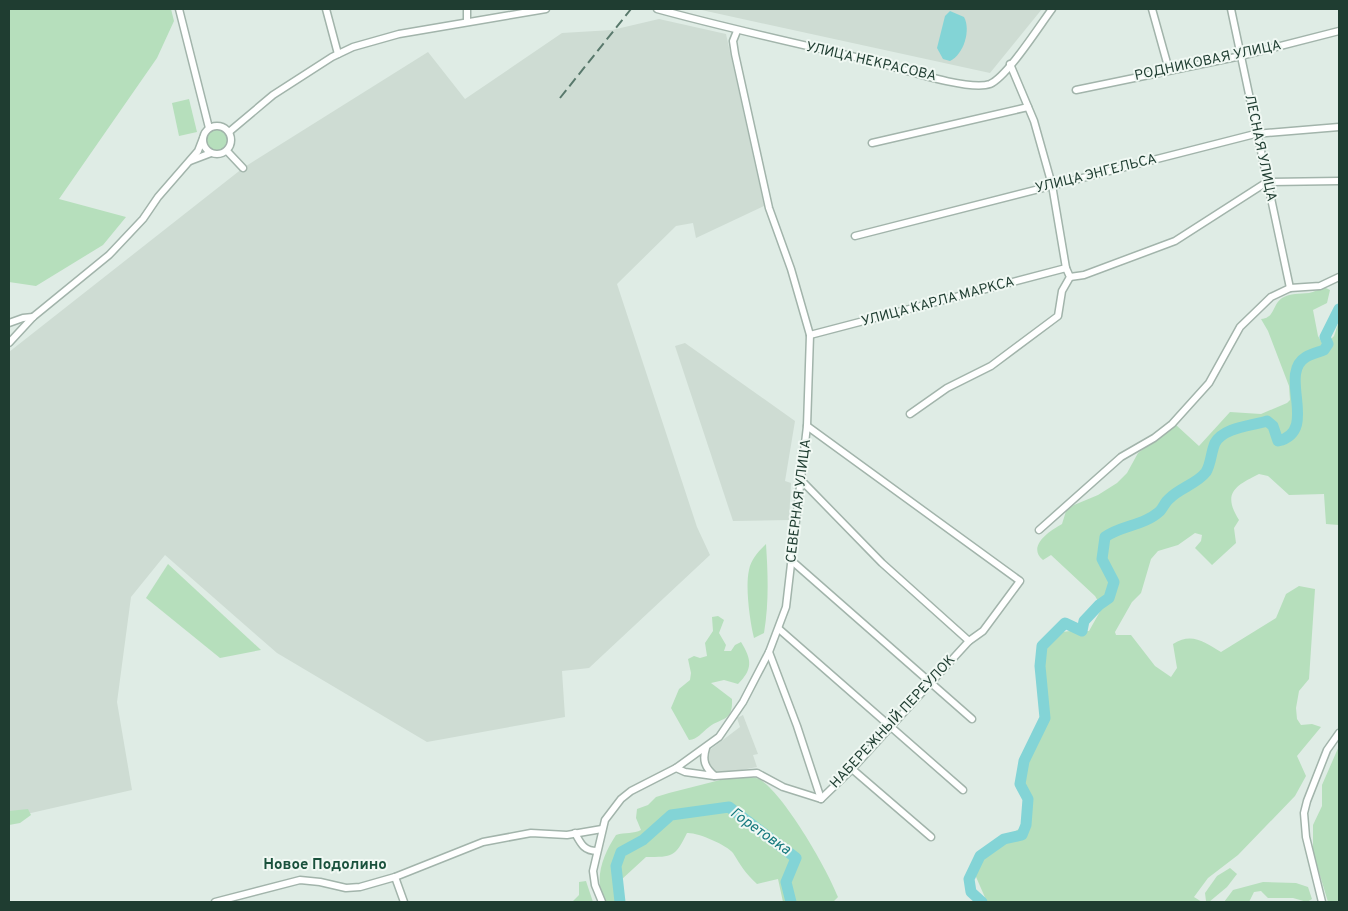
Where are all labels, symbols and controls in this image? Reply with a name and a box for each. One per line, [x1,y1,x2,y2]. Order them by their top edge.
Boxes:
street label: РОДНИКОВАЯ УЛИЦА [1133,37,1283,85]
street label: УЛИЦА НЕКРАСОВА [804,39,938,85]
street label: ЛЕСНАЯ УЛИЦА [1240,93,1280,203]
street label: УЛИЦА ЭНГЕЛЬСА [1034,151,1158,197]
street label: УЛИЦА КАРЛА МАРКСА [860,273,1016,331]
street label: СЕВЕРНАЯ УЛИЦА [783,438,815,564]
street label: НАБЕРЕЖНЫЙ ПЕРЕУЛОК [826,651,959,792]
water label: Горетовка [726,804,794,860]
district label: Новое Подолино [263,856,387,875]

